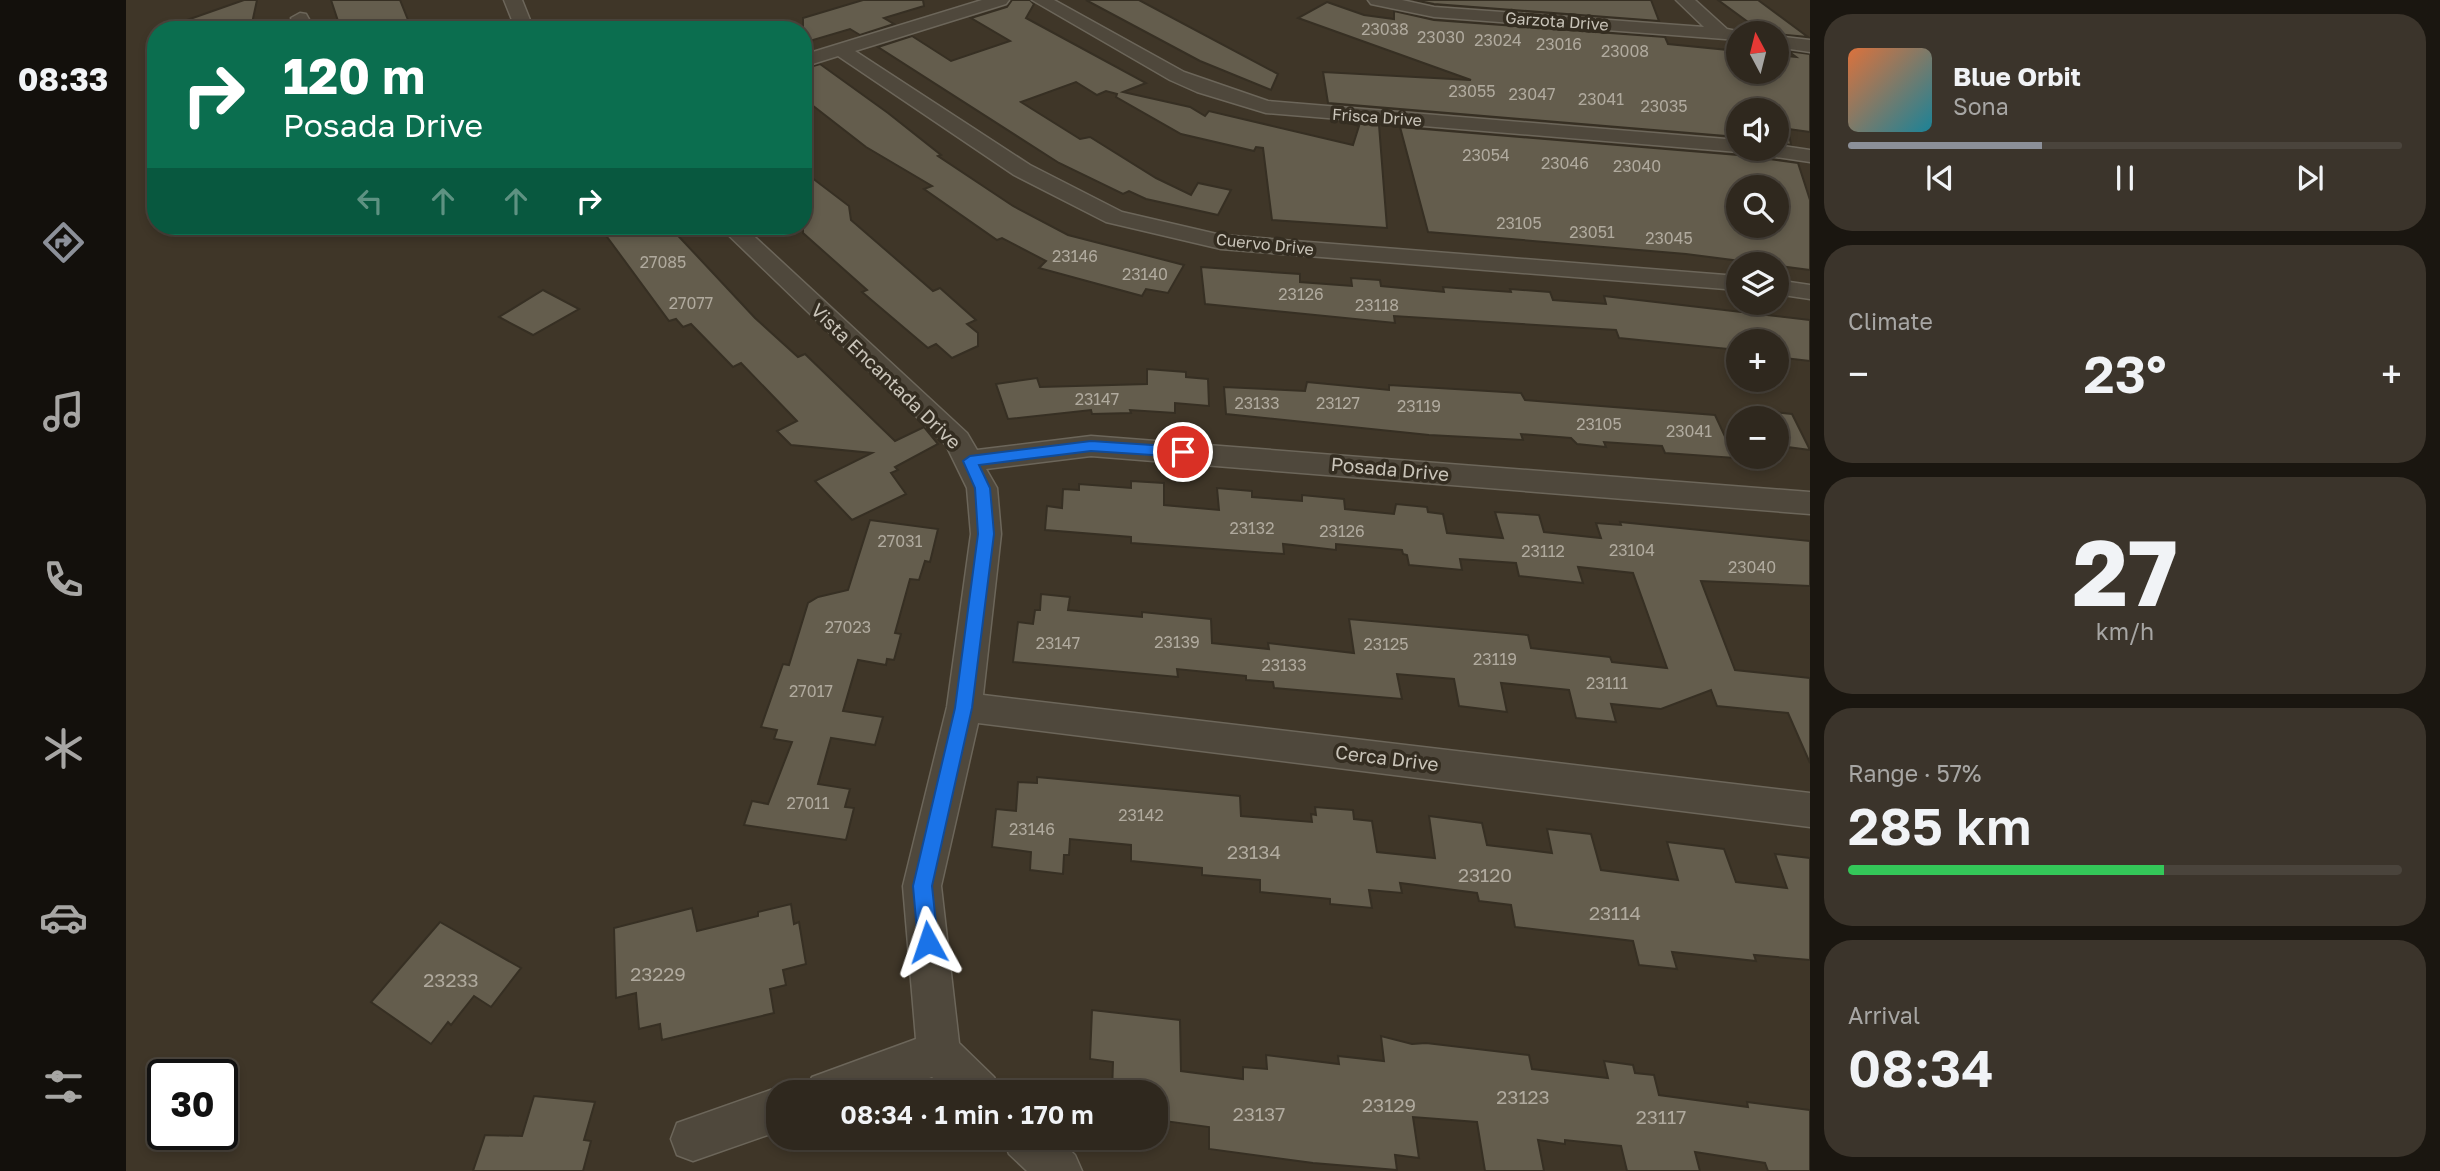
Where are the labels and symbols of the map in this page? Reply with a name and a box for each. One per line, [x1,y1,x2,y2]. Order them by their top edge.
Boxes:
street label: Garzota Drive [1505,7,1609,35]
house number: 23038 [1361,19,1409,39]
north arrow [1726,21,1788,84]
house number: 23030 [1417,27,1465,47]
house number: 23024 [1474,30,1522,50]
house number: 23016 [1536,34,1582,54]
house number: 23008 [1601,41,1649,61]
house number: 23055 [1448,81,1496,101]
house number: 23047 [1509,84,1555,104]
house number: 23041 [1578,89,1624,109]
house number: 23035 [1640,96,1688,116]
street label: Frisca Drive [1331,104,1423,130]
house number: 23054 [1462,145,1510,165]
house number: 23046 [1541,153,1589,173]
house number: 23040 [1613,156,1661,176]
house number: 23105 [1496,213,1542,233]
house number: 23051 [1569,222,1615,242]
house number: 23045 [1645,228,1693,248]
street label: Cuervo Drive [1215,229,1315,259]
house number: 23146 [1052,246,1098,266]
house number: 27085 [640,252,686,272]
house number: 23140 [1122,264,1168,284]
house number: 23126 [1278,284,1324,304]
house number: 27077 [669,293,713,313]
house number: 23118 [1355,295,1399,315]
street label: Vista Encantada Drive [807,298,966,453]
house number: 23147 [1075,389,1119,409]
house number: 23133 [1234,393,1280,413]
house number: 23127 [1316,393,1360,413]
house number: 23119 [1397,396,1441,416]
house number: 23105 [1576,414,1622,434]
house number: 23041 [1666,421,1712,441]
pin [1153,422,1213,482]
street label: Posada Drive [1330,452,1450,485]
house number: 23132 [1229,518,1275,538]
house number: 23126 [1319,521,1365,541]
house number: 27031 [878,531,923,551]
house number: 23104 [1609,540,1655,560]
house number: 23112 [1521,541,1565,561]
house number: 23040 [1728,557,1776,577]
house number: 27023 [825,617,871,637]
house number: 23139 [1154,632,1200,652]
house number: 23147 [1036,633,1080,653]
house number: 23125 [1364,634,1408,654]
house number: 23119 [1473,649,1517,669]
house number: 23133 [1261,655,1307,675]
house number: 23111 [1586,673,1628,693]
house number: 27017 [789,681,833,701]
street label: Cerca Drive [1334,740,1440,775]
house number: 27011 [786,793,830,813]
house number: 23142 [1118,805,1164,825]
house number: 23146 [1009,819,1055,839]
house number: 23134 [1227,840,1281,863]
house number: 23120 [1458,863,1512,886]
house number: 23114 [1589,901,1641,924]
position arrow [891,905,965,979]
house number: 23229 [630,962,686,985]
house number: 23233 [423,968,479,991]
speed limit sign: 30 [147,1059,238,1150]
house number: 23123 [1496,1085,1550,1108]
house number: 23129 [1362,1093,1416,1116]
house number: 23137 [1233,1102,1285,1125]
house number: 23117 [1636,1105,1686,1128]

